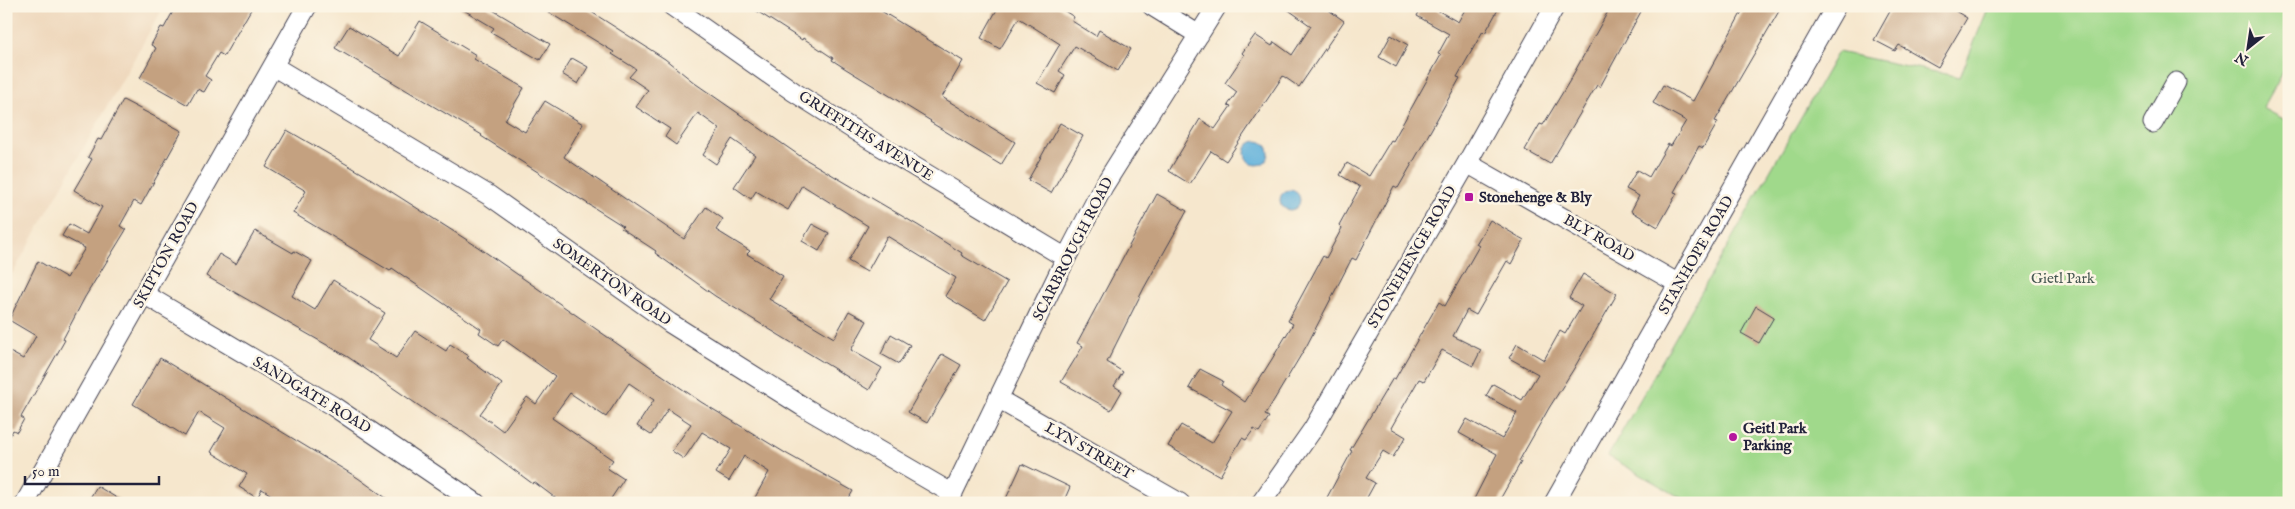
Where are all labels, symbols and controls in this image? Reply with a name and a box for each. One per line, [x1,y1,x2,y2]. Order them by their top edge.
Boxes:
north arrow [2222,22,2272,72]
text: N [2232,48,2253,70]
street label: GRIFFITHS AVENUE [795,87,937,185]
street label: SCARBROUGH ROAD [1028,174,1118,324]
street label: STONEHENGE ROAD [1363,182,1461,332]
place label: Stonehenge & Bly [1479,188,1592,207]
marker: Stonehenge & Bly [1463,191,1475,203]
street label: STANHOPE ROAD [1654,192,1738,318]
street label: SKIPTON ROAD [129,198,203,312]
street label: BLY ROAD [1560,210,1638,266]
street label: SOMERTON ROAD [549,234,675,330]
park label: Gietl Park [2031,269,2096,288]
street label: SANDGATE ROAD [250,352,374,438]
street label: LYN STREET [1042,418,1137,484]
place label: Geitl Park Parking [1743,419,1808,455]
marker: Geitl Park Parking [1727,431,1739,443]
scale bar [25,454,159,486]
text: 50 m [32,462,60,481]

